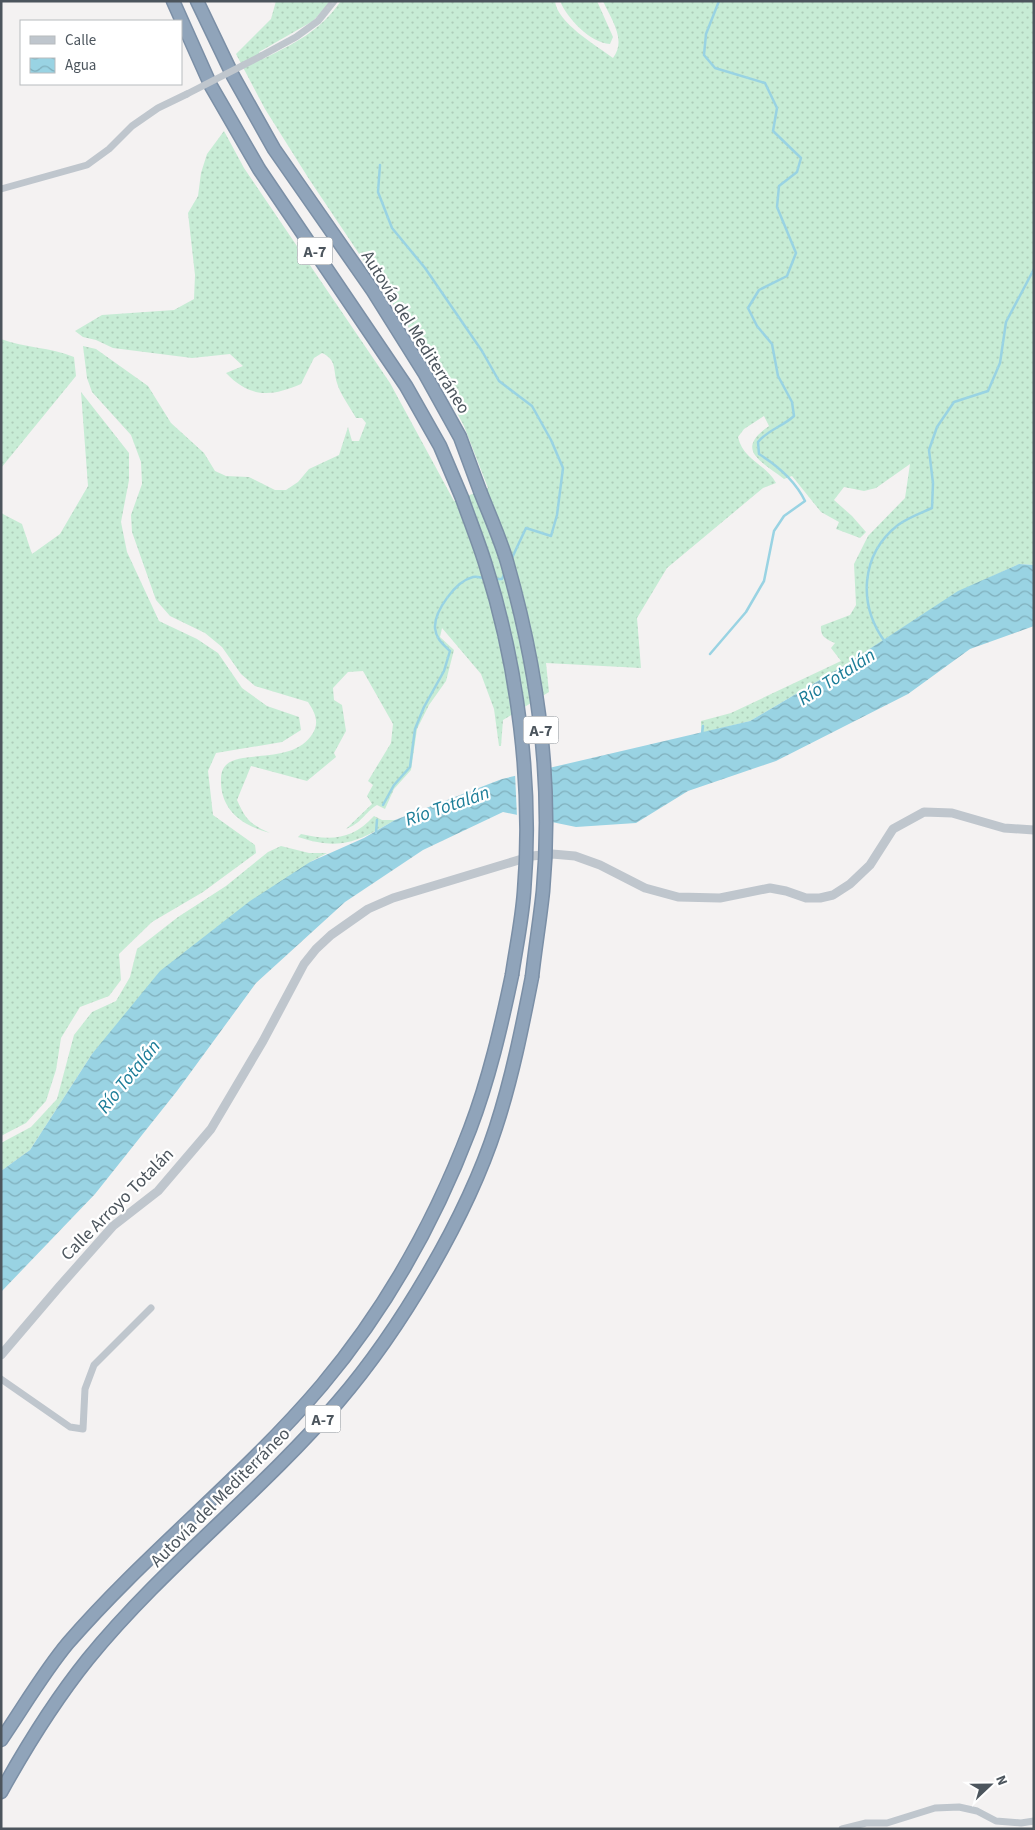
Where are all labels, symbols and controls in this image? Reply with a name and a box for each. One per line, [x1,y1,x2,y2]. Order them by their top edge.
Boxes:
legend [20,20,182,85]
text: Calle [65,30,96,51]
text: Agua [65,55,96,76]
road number: A-7 [298,238,332,264]
street label: Autovía del Mediterráneo [355,246,476,419]
water label: Río Totalán [793,642,881,712]
road number: A-7 [524,716,558,744]
water label: Río Totalán [402,779,493,833]
water label: Río Totalán [91,1034,167,1120]
street label: Calle Arroyo Totalán [55,1142,179,1266]
road number: A-7 [306,1406,340,1432]
street label: Autovía del Mediterráneo [145,1422,296,1573]
north arrow [965,1760,1015,1810]
text: N [990,1772,1012,1789]

